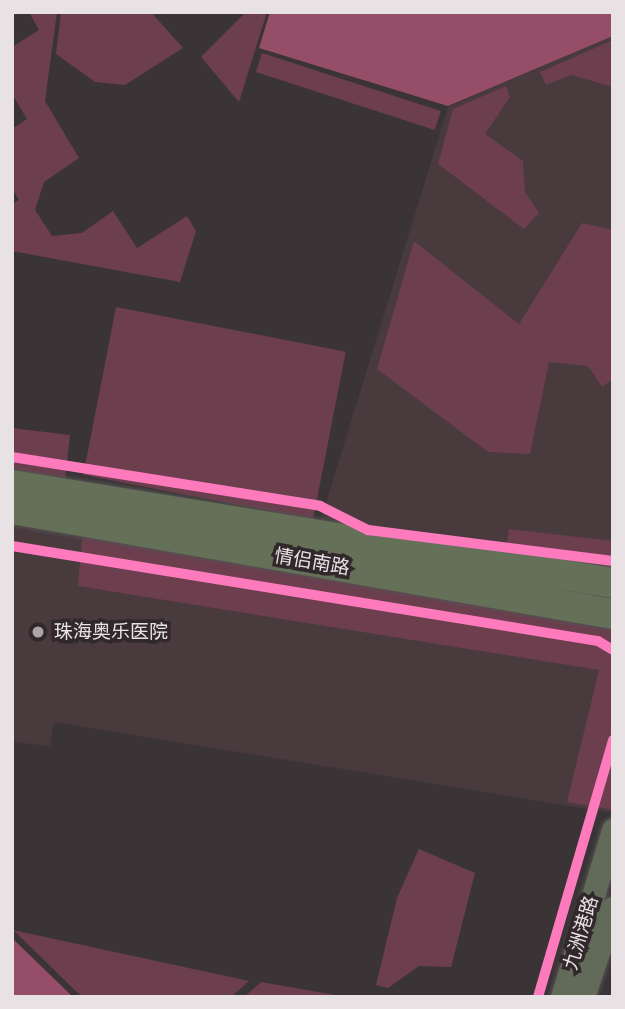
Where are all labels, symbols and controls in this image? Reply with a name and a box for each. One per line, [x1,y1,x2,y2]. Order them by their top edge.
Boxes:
street label: 情侣南路 [273,544,351,580]
place label: 珠海奥乐医院 [54,621,168,643]
marker: 珠海奥乐医院 [28,622,48,642]
street label: 九洲港路 [559,893,603,973]

